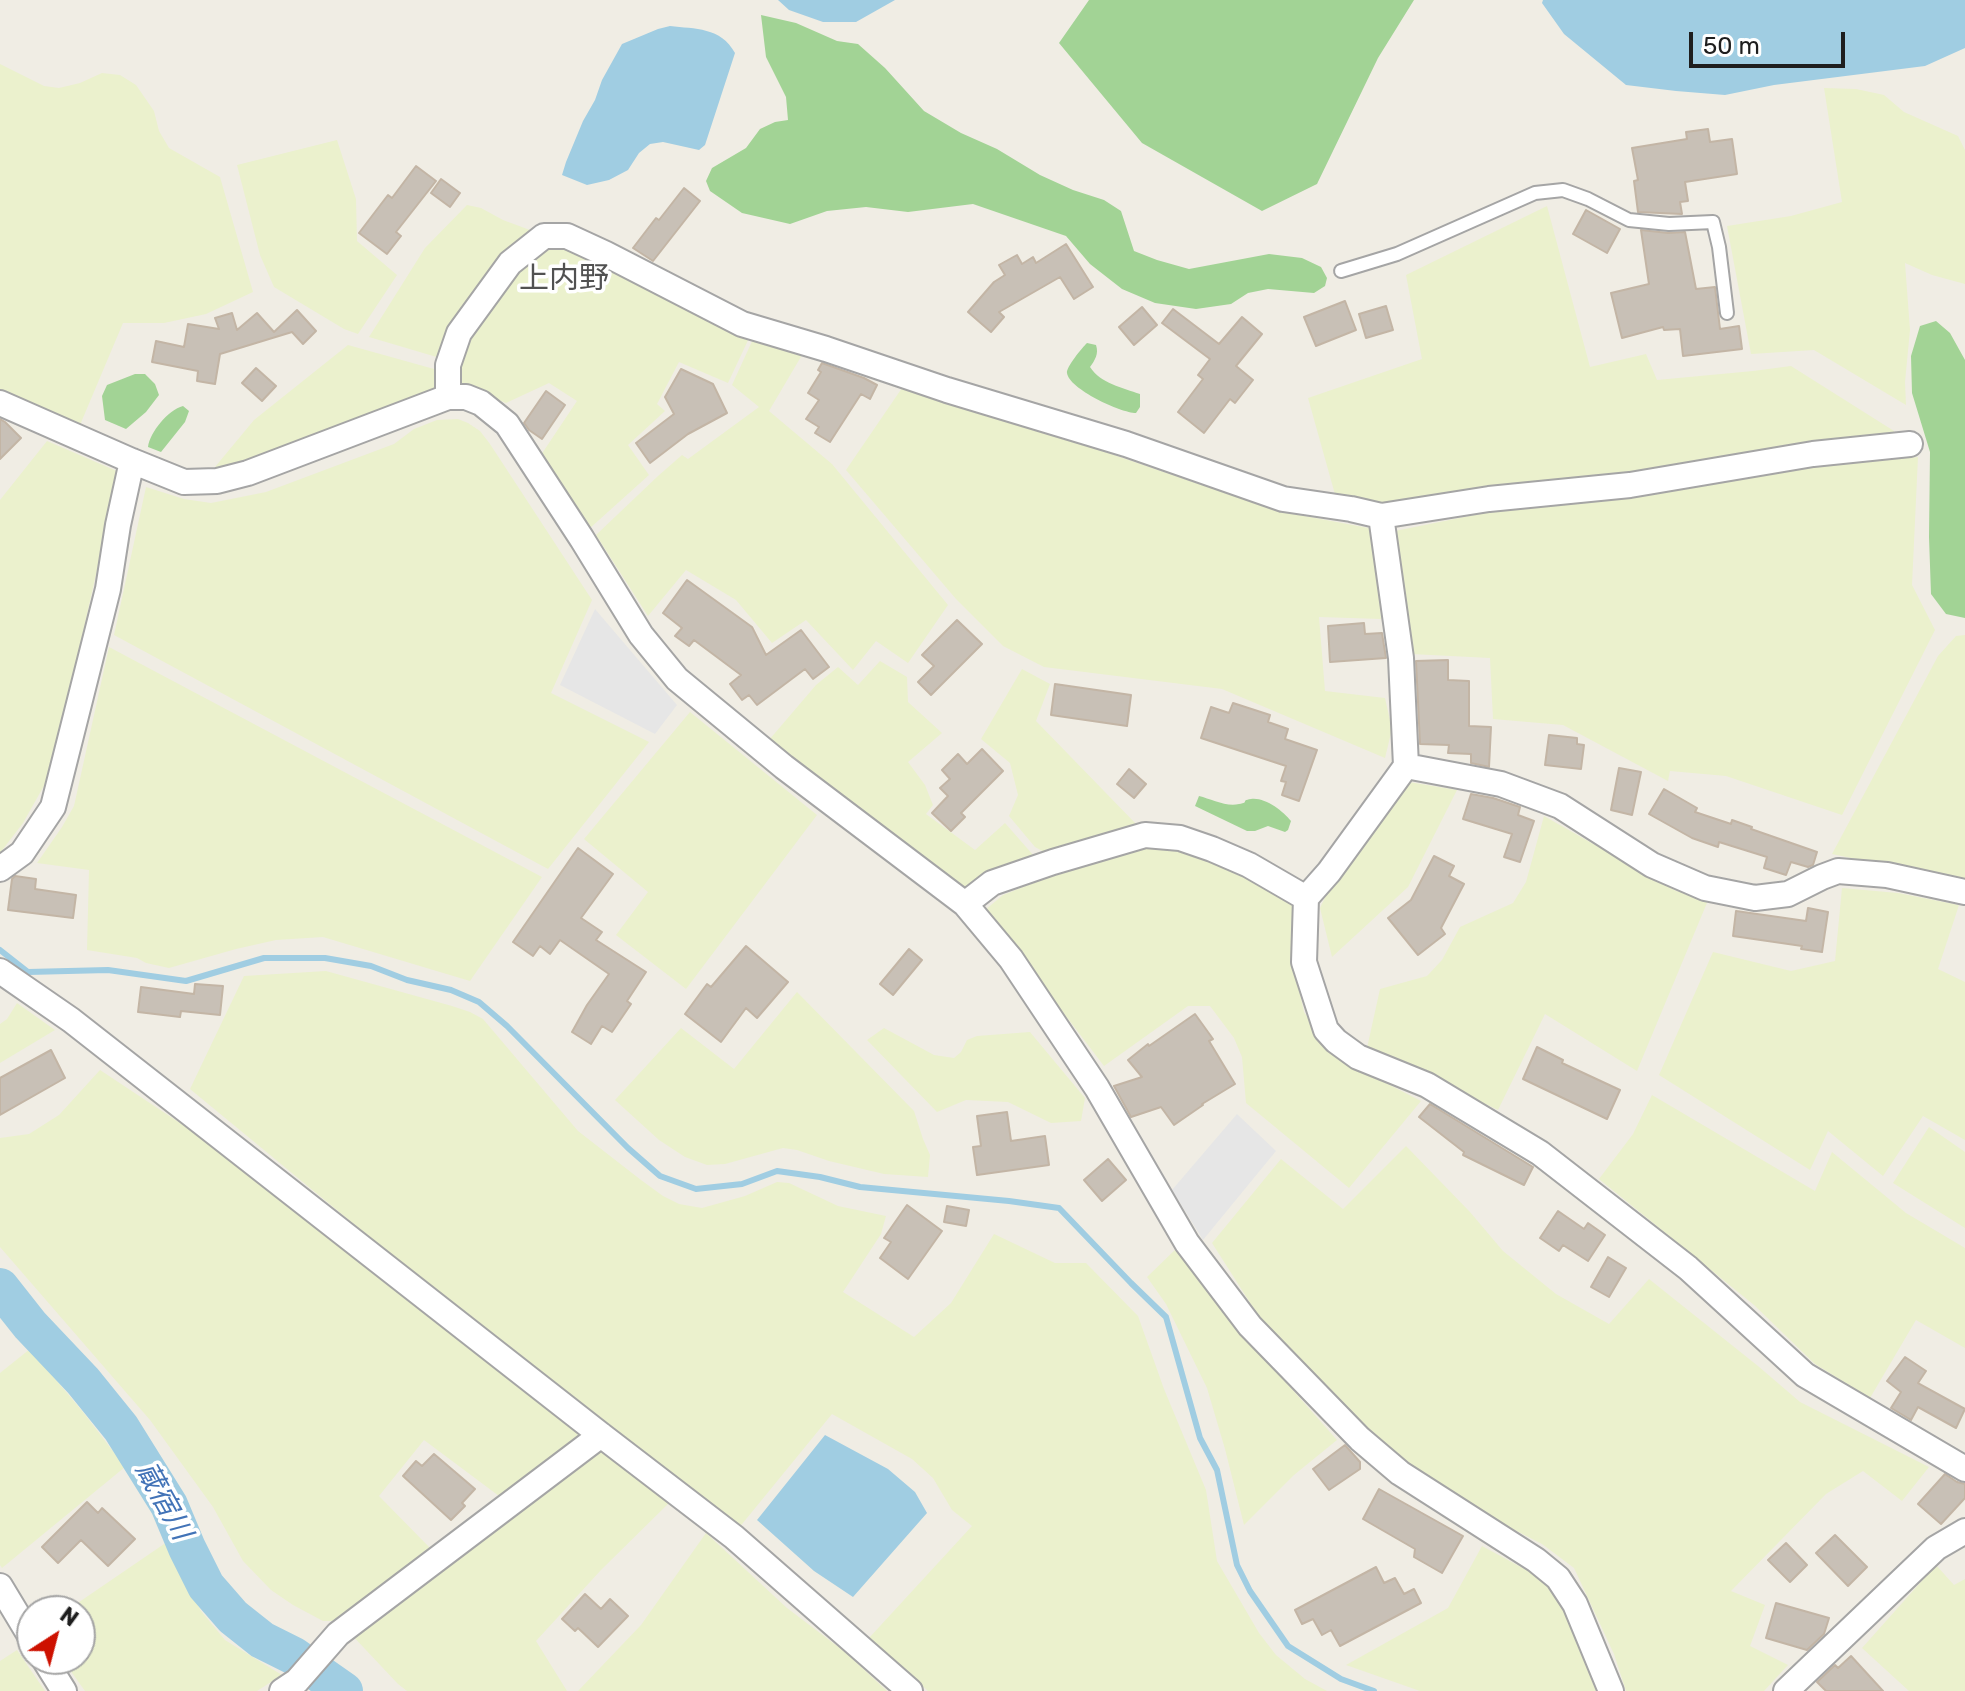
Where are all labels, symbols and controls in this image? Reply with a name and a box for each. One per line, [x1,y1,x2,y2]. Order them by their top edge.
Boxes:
scale bar [1693,16,1849,66]
text: 50 m [1703,32,1760,60]
district label: 上内野 [519,261,609,297]
water label: 蔵宿川 [128,1456,198,1546]
north arrow [16,1595,96,1675]
text: N [55,1601,84,1632]

